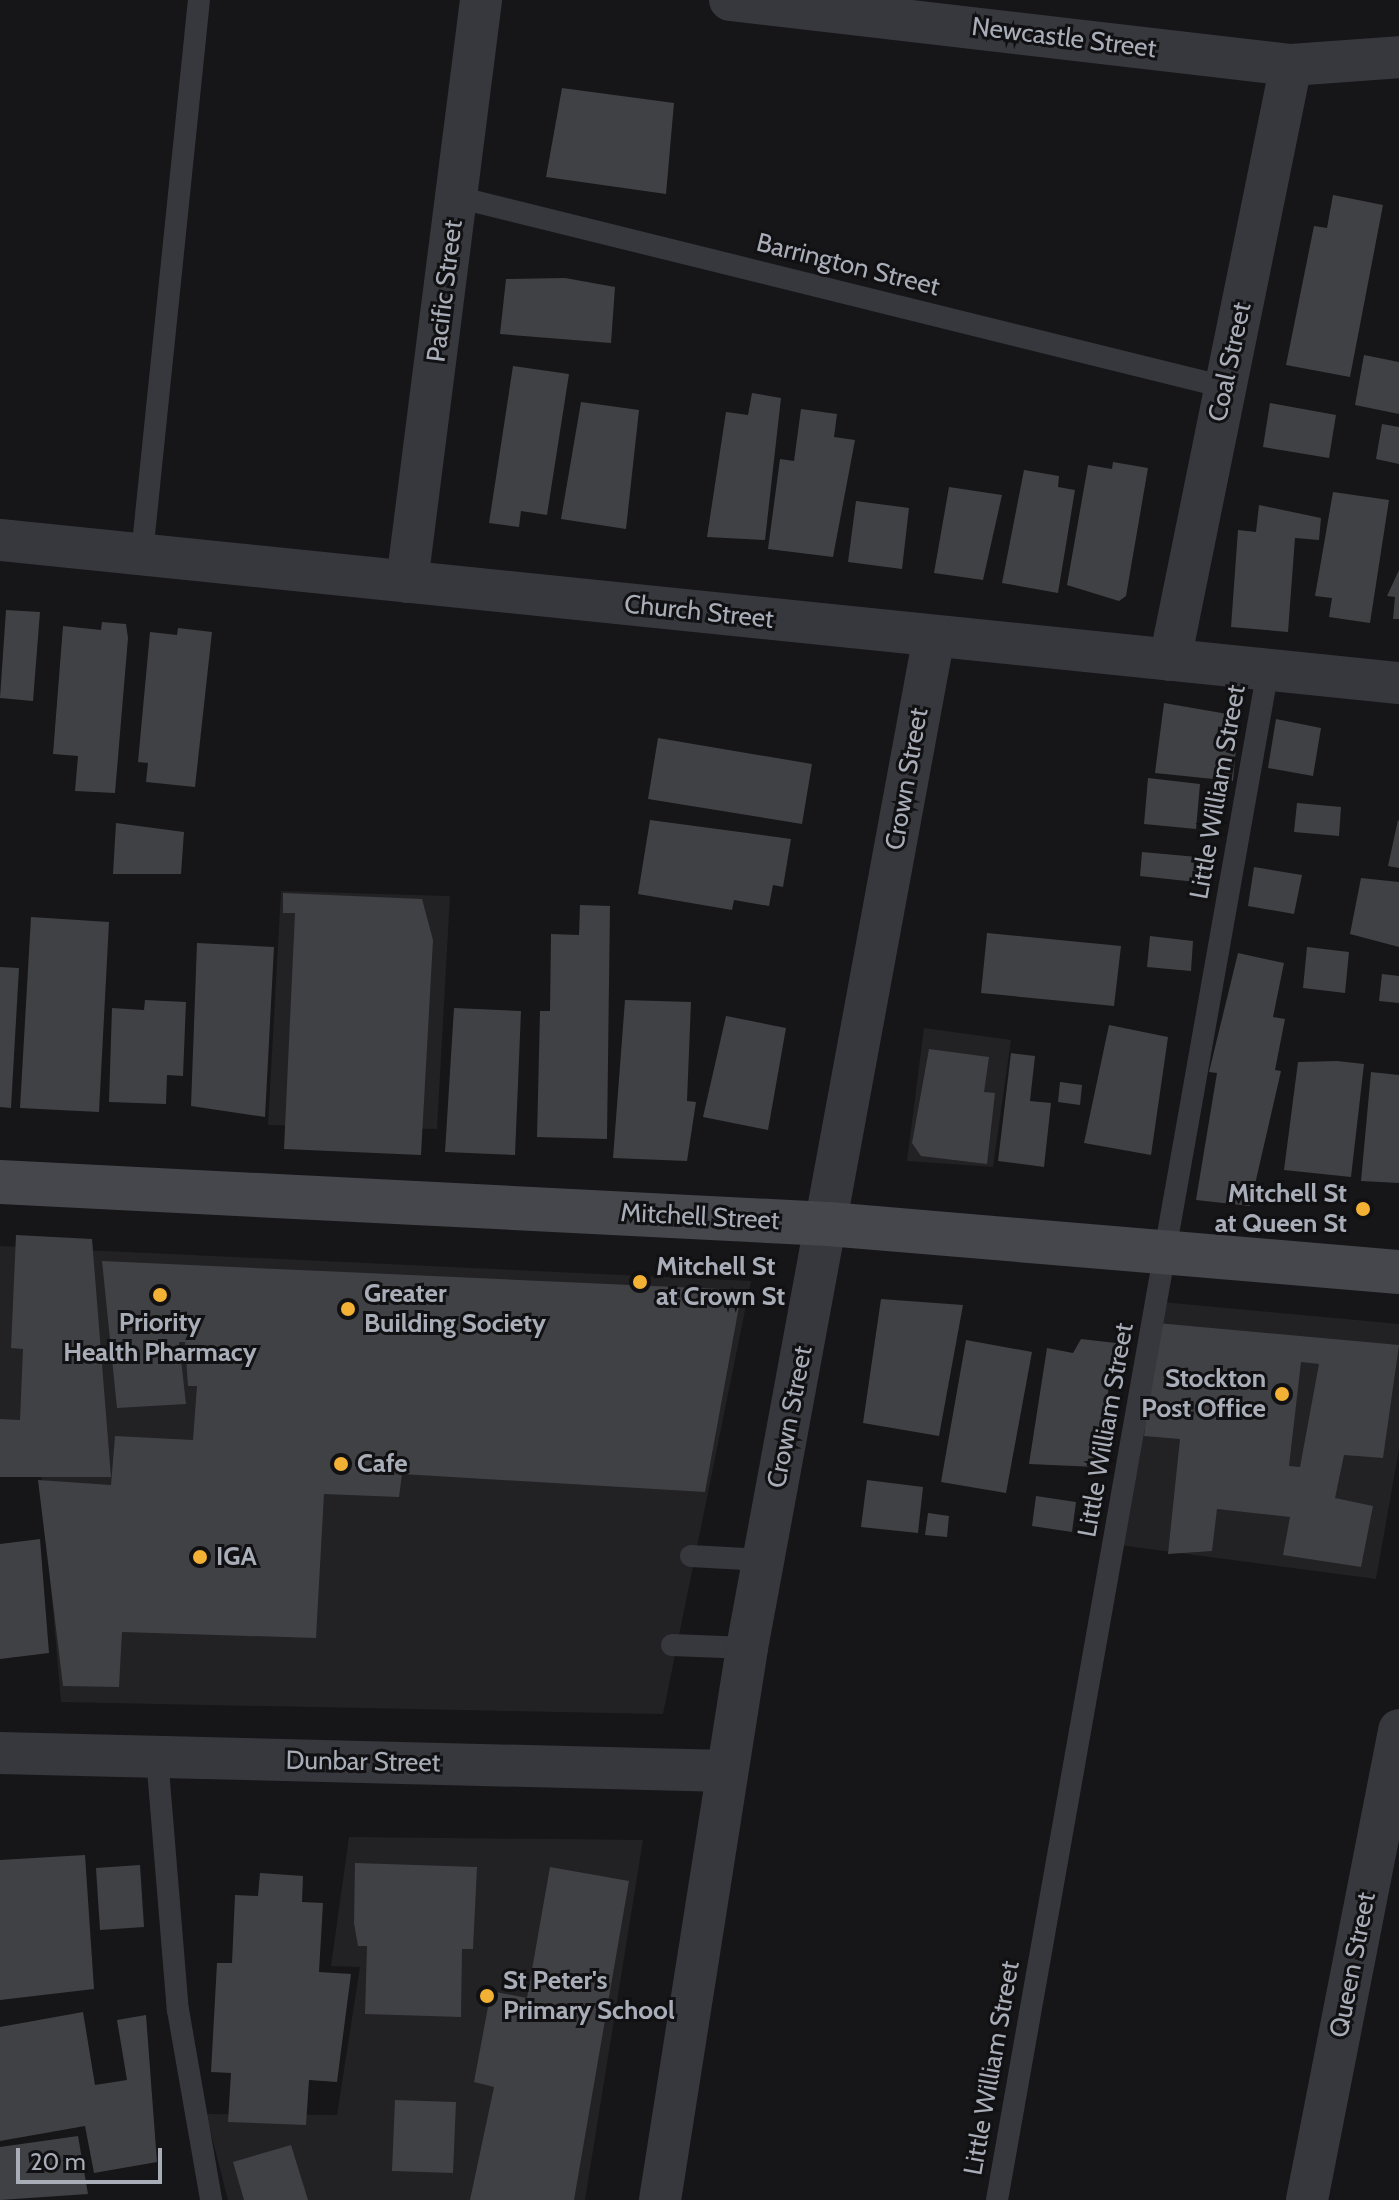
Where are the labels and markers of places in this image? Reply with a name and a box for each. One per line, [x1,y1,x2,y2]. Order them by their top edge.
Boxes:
place label: Mitchell St at Queen St [1215,1178,1347,1240]
marker: Mitchell St at Queen St [1354,1200,1372,1218]
place label: Mitchell St at Crown St [656,1251,785,1312]
marker: Mitchell St at Crown St [631,1273,649,1291]
place label: Greater Building Society [364,1278,546,1340]
marker: Priority Health Pharmacy [151,1286,169,1304]
marker: Greater Building Society [339,1300,357,1318]
place label: Priority Health Pharmacy [63,1307,257,1368]
place label: Stockton Post Office [1141,1363,1266,1424]
marker: Stockton Post Office [1273,1385,1291,1403]
place label: Cafe [357,1448,408,1480]
marker: Cafe [332,1455,350,1473]
place label: IGA [216,1541,257,1573]
marker: IGA [191,1548,209,1566]
place label: St Peter's Primary School [503,1965,675,2026]
marker: St Peter's Primary School [478,1987,496,2005]

